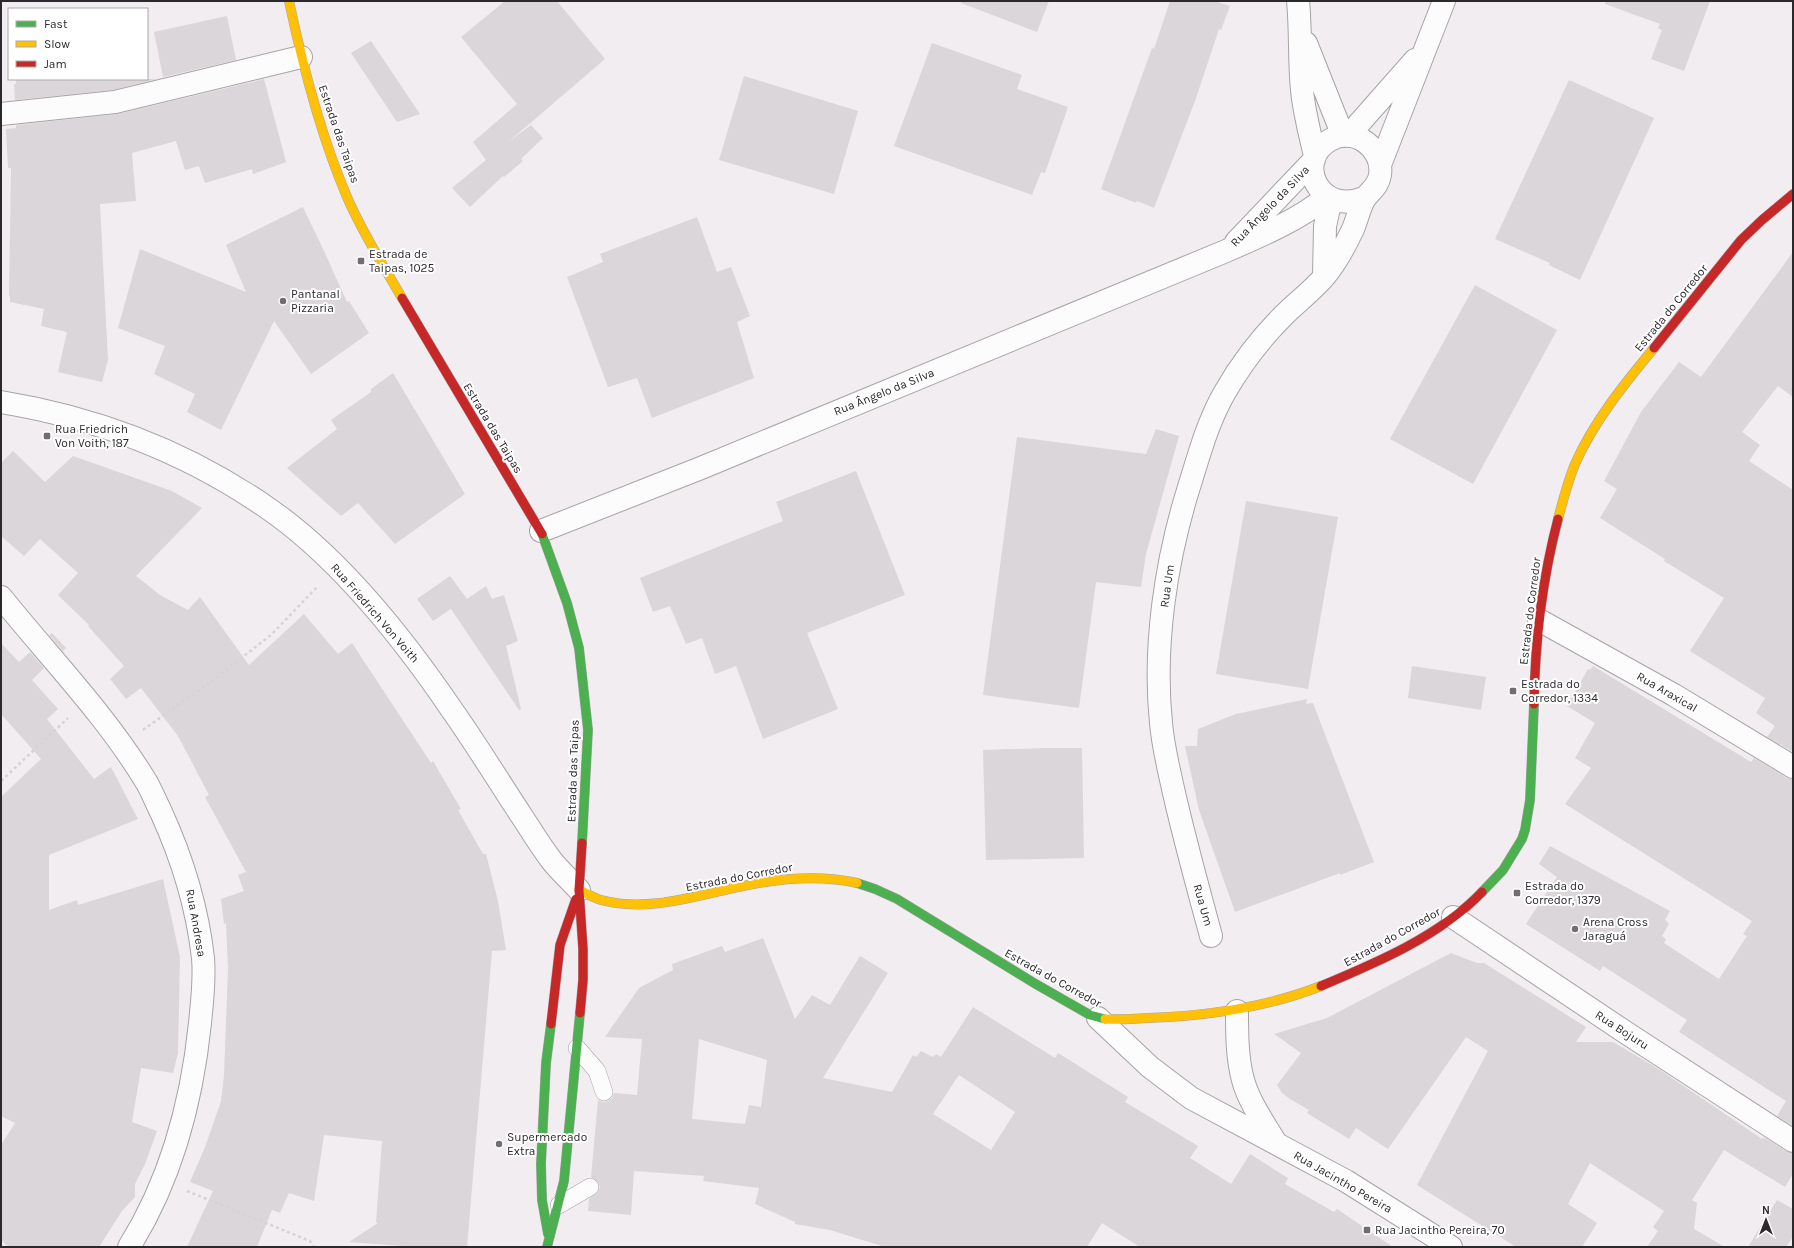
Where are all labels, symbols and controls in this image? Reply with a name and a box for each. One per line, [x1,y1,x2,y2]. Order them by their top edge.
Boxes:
legend [8,8,148,80]
text: Fast [44,17,68,31]
text: Slow [44,37,70,51]
text: Jam [44,57,67,71]
street label: Estrada das Taipas [316,83,362,185]
street label: Rua Ângelo da Silva [1228,163,1312,249]
place label: Estrada de Taipas, 1025 [369,247,434,275]
marker: Estrada de Taipas, 1025 [356,256,366,266]
street label: Estrada do Corredor [1631,261,1711,355]
place label: Pantanal Pizzaria [291,287,340,315]
marker: Pantanal Pizzaria [278,296,288,306]
street label: Rua Ângelo da Silva [832,365,936,419]
street label: Estrada das Taipas [460,380,526,476]
place label: Rua Friedrich Von Voith, 187 [55,422,129,450]
marker: Rua Friedrich Von Voith, 187 [42,431,52,441]
street label: Estrada do Corredor [1516,556,1544,666]
street label: Rua Friedrich Von Voith [328,560,422,666]
street label: Rua Um [1157,564,1177,608]
street label: Rua Araxical [1634,669,1700,715]
place label: Estrada do Corredor, 1334 [1521,677,1598,705]
marker: Estrada do Corredor, 1334 [1508,686,1518,696]
street label: Estrada das Taipas [564,719,582,823]
street label: Estrada do Corredor [684,860,794,894]
place label: Estrada do Corredor, 1379 [1525,879,1601,907]
street label: Rua Um [1190,882,1216,928]
street label: Rua Andresa [183,888,209,958]
marker: Estrada do Corredor, 1379 [1512,888,1522,898]
street label: Estrada do Corredor [1341,904,1443,969]
place label: Arena Cross Jaraguá [1583,915,1648,943]
marker: Arena Cross Jaraguá [1570,924,1580,934]
street label: Estrada do Corredor [1002,946,1104,1011]
street label: Rua Bojuru [1593,1008,1651,1052]
place label: Supermercado Extra [507,1130,587,1158]
marker: Supermercado Extra [494,1139,504,1149]
street label: Rua Jacintho Pereira [1291,1148,1395,1216]
north arrow [1746,1200,1786,1240]
text: N [1762,1204,1770,1217]
place label: Rua Jacintho Pereira, 70 [1375,1223,1505,1237]
marker: Rua Jacintho Pereira, 70 [1362,1225,1372,1235]

